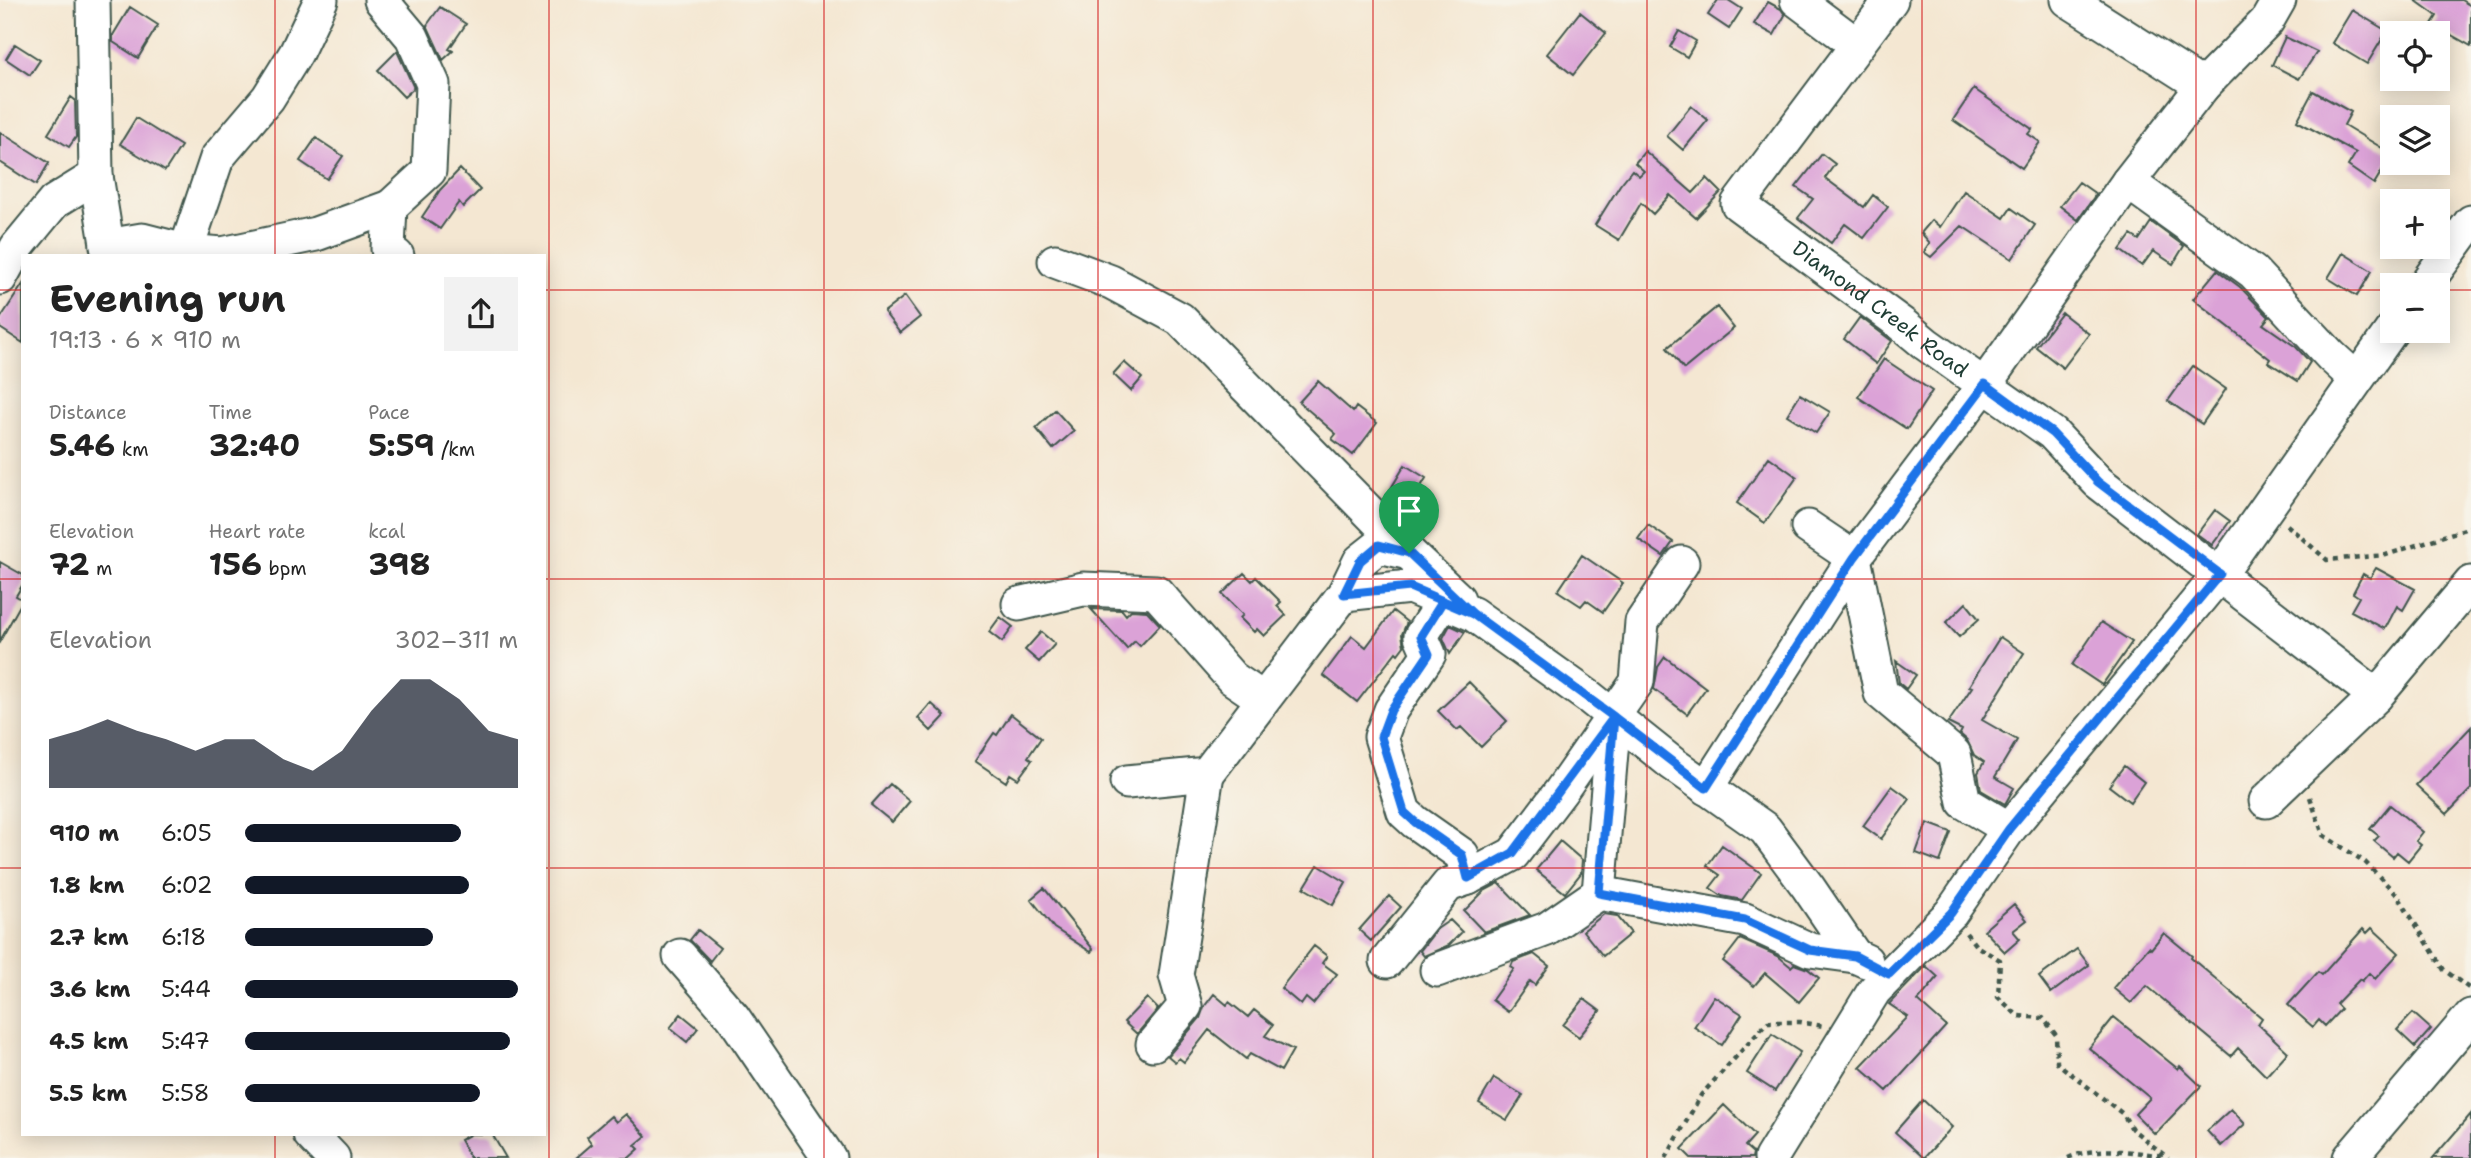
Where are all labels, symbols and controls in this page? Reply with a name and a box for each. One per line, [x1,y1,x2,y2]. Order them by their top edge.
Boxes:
map controls [2380,21,2450,343]
button: locate [2380,21,2450,91]
button: layers [2380,105,2450,175]
button: + [2380,189,2450,259]
street label: Diamond Creek Road [1787,234,1974,384]
text: Evening run [49,273,286,324]
button: − [2380,273,2450,343]
button: share [444,277,518,351]
text: 19:13 · 6 × 910 m [49,325,241,355]
text: Distance [49,400,127,425]
text: Time [209,400,252,425]
text: Pace [368,400,410,425]
text: 5.46 [49,425,115,466]
text: 32:40 [209,425,300,466]
text: 5:59 [368,425,435,466]
text: km [115,437,149,462]
text: /km [435,437,475,462]
pin [1379,481,1439,553]
icon: arrive [1390,492,1428,530]
text: Elevation [49,519,134,544]
text: Heart rate [209,519,305,544]
text: kcal [368,519,405,544]
text: 72 [49,544,89,585]
text: 156 [209,544,262,585]
text: 398 [368,544,430,585]
text: m [89,556,112,581]
text: bpm [262,556,307,581]
text: Elevation [49,625,152,655]
text: 302–311 m [394,625,518,655]
text: 910 m [49,818,119,848]
text: 6:05 [161,818,212,848]
text: 1.8 km [49,870,124,900]
text: 6:02 [161,870,213,900]
text: 2.7 km [49,922,129,952]
text: 6:18 [161,922,206,952]
text: 3.6 km [49,974,130,1004]
text: 5:44 [161,974,211,1004]
text: 4.5 km [49,1026,129,1056]
text: 5:47 [161,1026,210,1056]
text: 5.5 km [49,1078,127,1108]
text: 5:58 [161,1078,210,1108]

